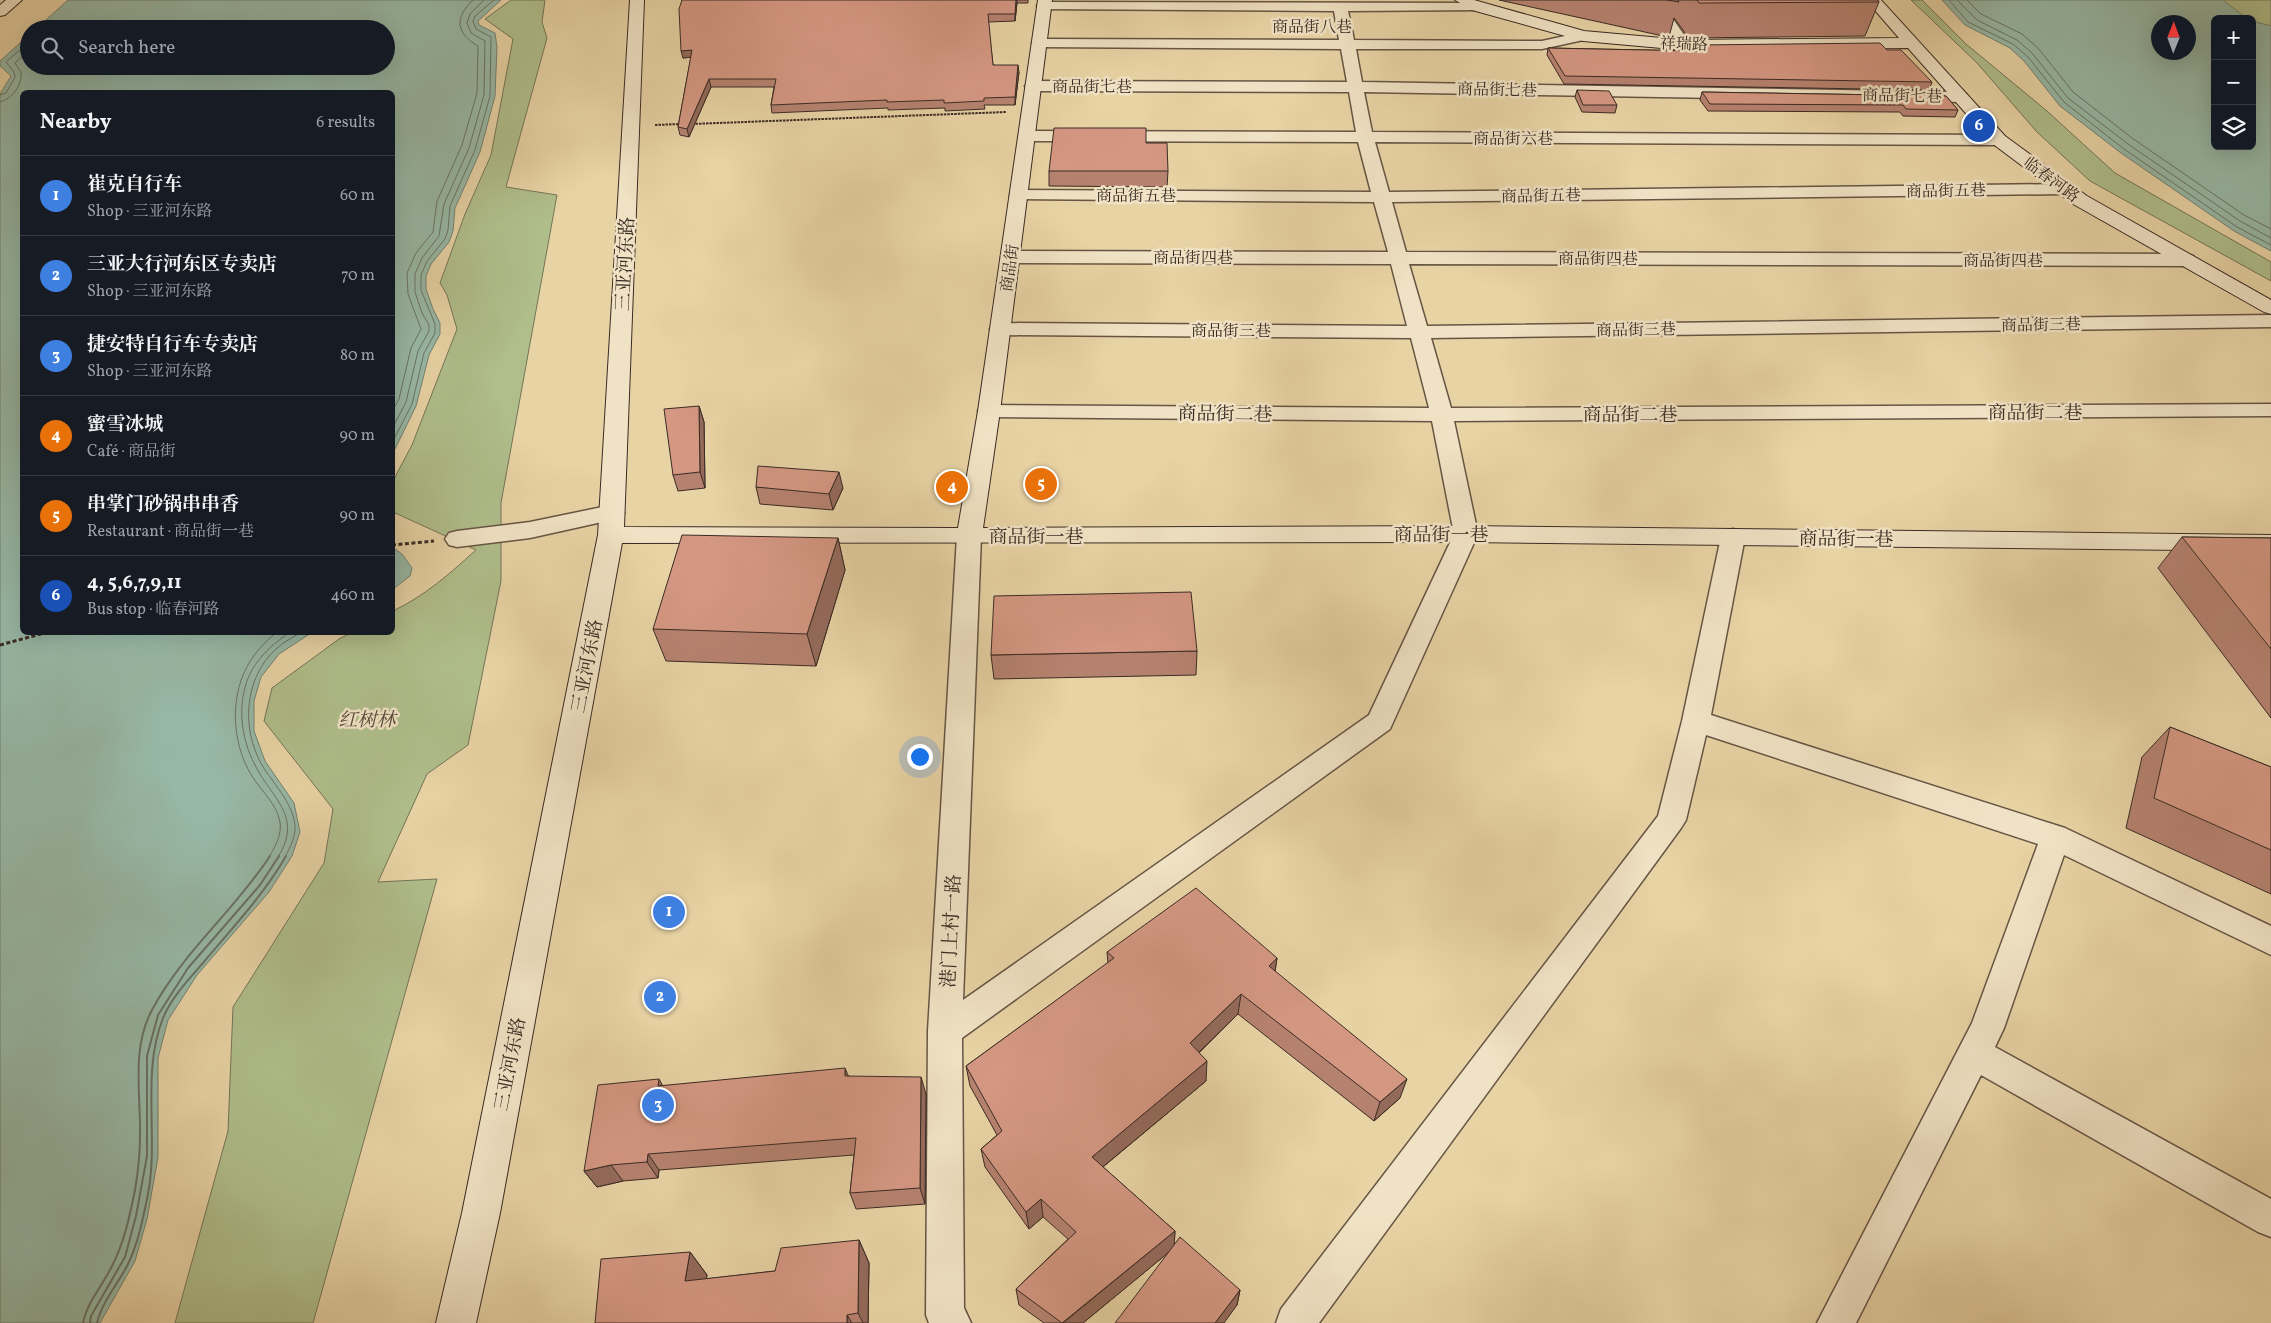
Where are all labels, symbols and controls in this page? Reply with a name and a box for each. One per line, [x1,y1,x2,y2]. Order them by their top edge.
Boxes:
north arrow [2151,15,2196,60]
map controls [2211,15,2256,150]
button: + [2211,15,2256,60]
street label: 商品街八巷 [1272,17,1352,39]
search box [20,20,395,75]
street label: 祥瑞路 [1660,33,1708,57]
icon: search [38,34,66,62]
text: Search here [78,35,175,61]
button: − [2211,60,2256,105]
street label: 商品街七巷 [1052,77,1132,99]
street label: 商品街七巷 [1457,79,1537,103]
street label: 商品街七巷 [1862,85,1942,109]
button: layers [2211,105,2256,150]
pin: 6 [1963,107,1995,145]
text: Nearby [40,108,111,137]
text: 6 results [316,112,375,134]
street label: 商品街六巷 [1473,129,1553,151]
street label: 临春河路 [2018,153,2083,208]
text: 崔克自行车 [87,172,182,198]
street label: 商品街五巷 [1906,180,1986,204]
text: 1 [53,185,59,207]
text: 60 m [340,185,375,207]
street label: 商品街五巷 [1501,185,1581,209]
street label: 商品街五巷 [1096,186,1176,208]
text: Shop · 三亚河东路 [87,201,213,223]
street label: 三亚河东路 [611,216,641,312]
street label: 商品街 [997,243,1025,294]
street label: 商品街四巷 [1153,248,1233,270]
street label: 商品街四巷 [1558,249,1638,271]
street label: 商品街四巷 [1963,251,2043,273]
text: 三亚大行河东区专卖店 [87,252,277,278]
text: 2 [52,265,60,287]
text: 70 m [341,265,375,287]
text: Shop · 三亚河东路 [87,281,213,303]
street label: 商品街三巷 [2001,314,2081,338]
street label: 商品街三巷 [1596,319,1676,343]
street label: 商品街三巷 [1191,321,1271,343]
text: 捷安特自行车专卖店 [87,332,258,358]
text: 3 [52,345,60,367]
text: 80 m [340,345,375,367]
text: Shop · 三亚河东路 [87,361,213,383]
street label: 商品街二巷 [1177,401,1273,429]
street label: 商品街二巷 [1987,401,2083,427]
street label: 商品街二巷 [1582,403,1678,429]
text: 蜜雪冰城 [87,412,163,438]
text: 4 [51,425,61,447]
text: 90 m [339,425,375,447]
text: Café · 商品街 [87,441,176,463]
pin: 5 [1025,465,1057,503]
pin: 4 [936,468,968,506]
text: 串掌门砂锅串串香 [87,492,239,518]
text: 5 [52,505,60,527]
text: 90 m [339,505,375,527]
text: Restaurant · 商品街一巷 [87,521,254,543]
street label: 商品街一巷 [1393,523,1489,549]
street label: 商品街一巷 [988,525,1084,551]
street label: 商品街一巷 [1798,526,1894,554]
text: 4, 5,6,7,9,11 [87,570,182,596]
text: 6 [52,585,60,607]
text: 460 m [331,585,375,607]
text: Bus stop · 临春河路 [87,599,220,621]
street label: 三亚河东路 [566,617,610,715]
park label: 红树林 [338,708,398,734]
your location [907,744,933,770]
street label: 港门上村一路 [936,873,968,989]
pin: 1 [653,893,685,931]
pin: 2 [644,978,676,1016]
street label: 三亚河东路 [489,1015,533,1113]
pin: 3 [642,1086,674,1124]

